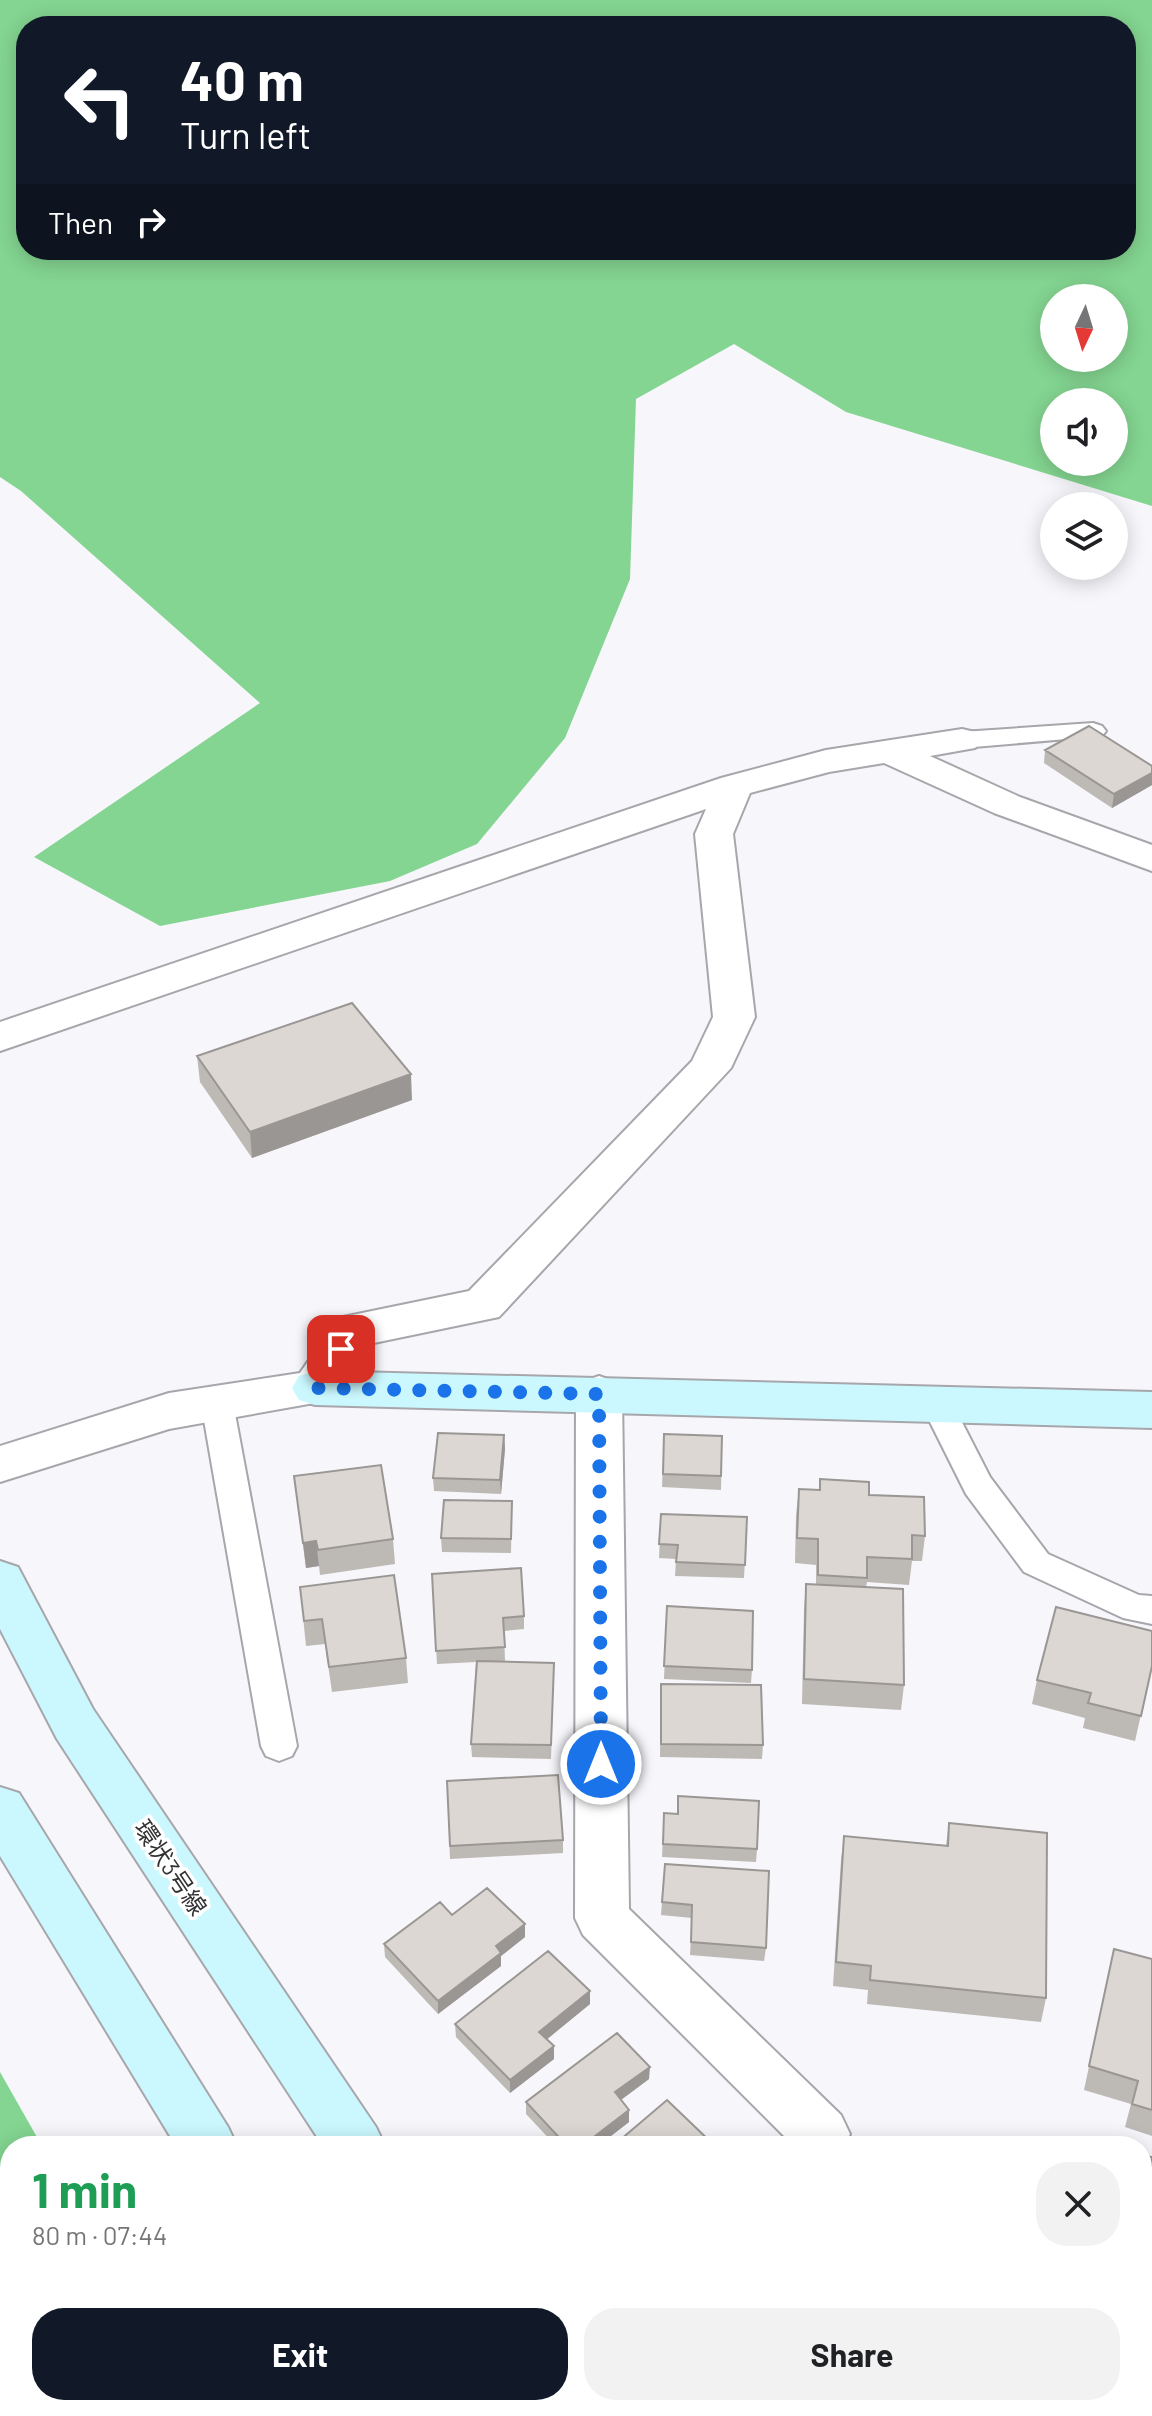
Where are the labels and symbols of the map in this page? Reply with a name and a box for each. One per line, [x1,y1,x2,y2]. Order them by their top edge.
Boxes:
north arrow [1040,284,1128,372]
pin [307,1315,375,1383]
position arrow [559,1722,643,1806]
street label: 環状3号線 [129,1814,214,1920]

